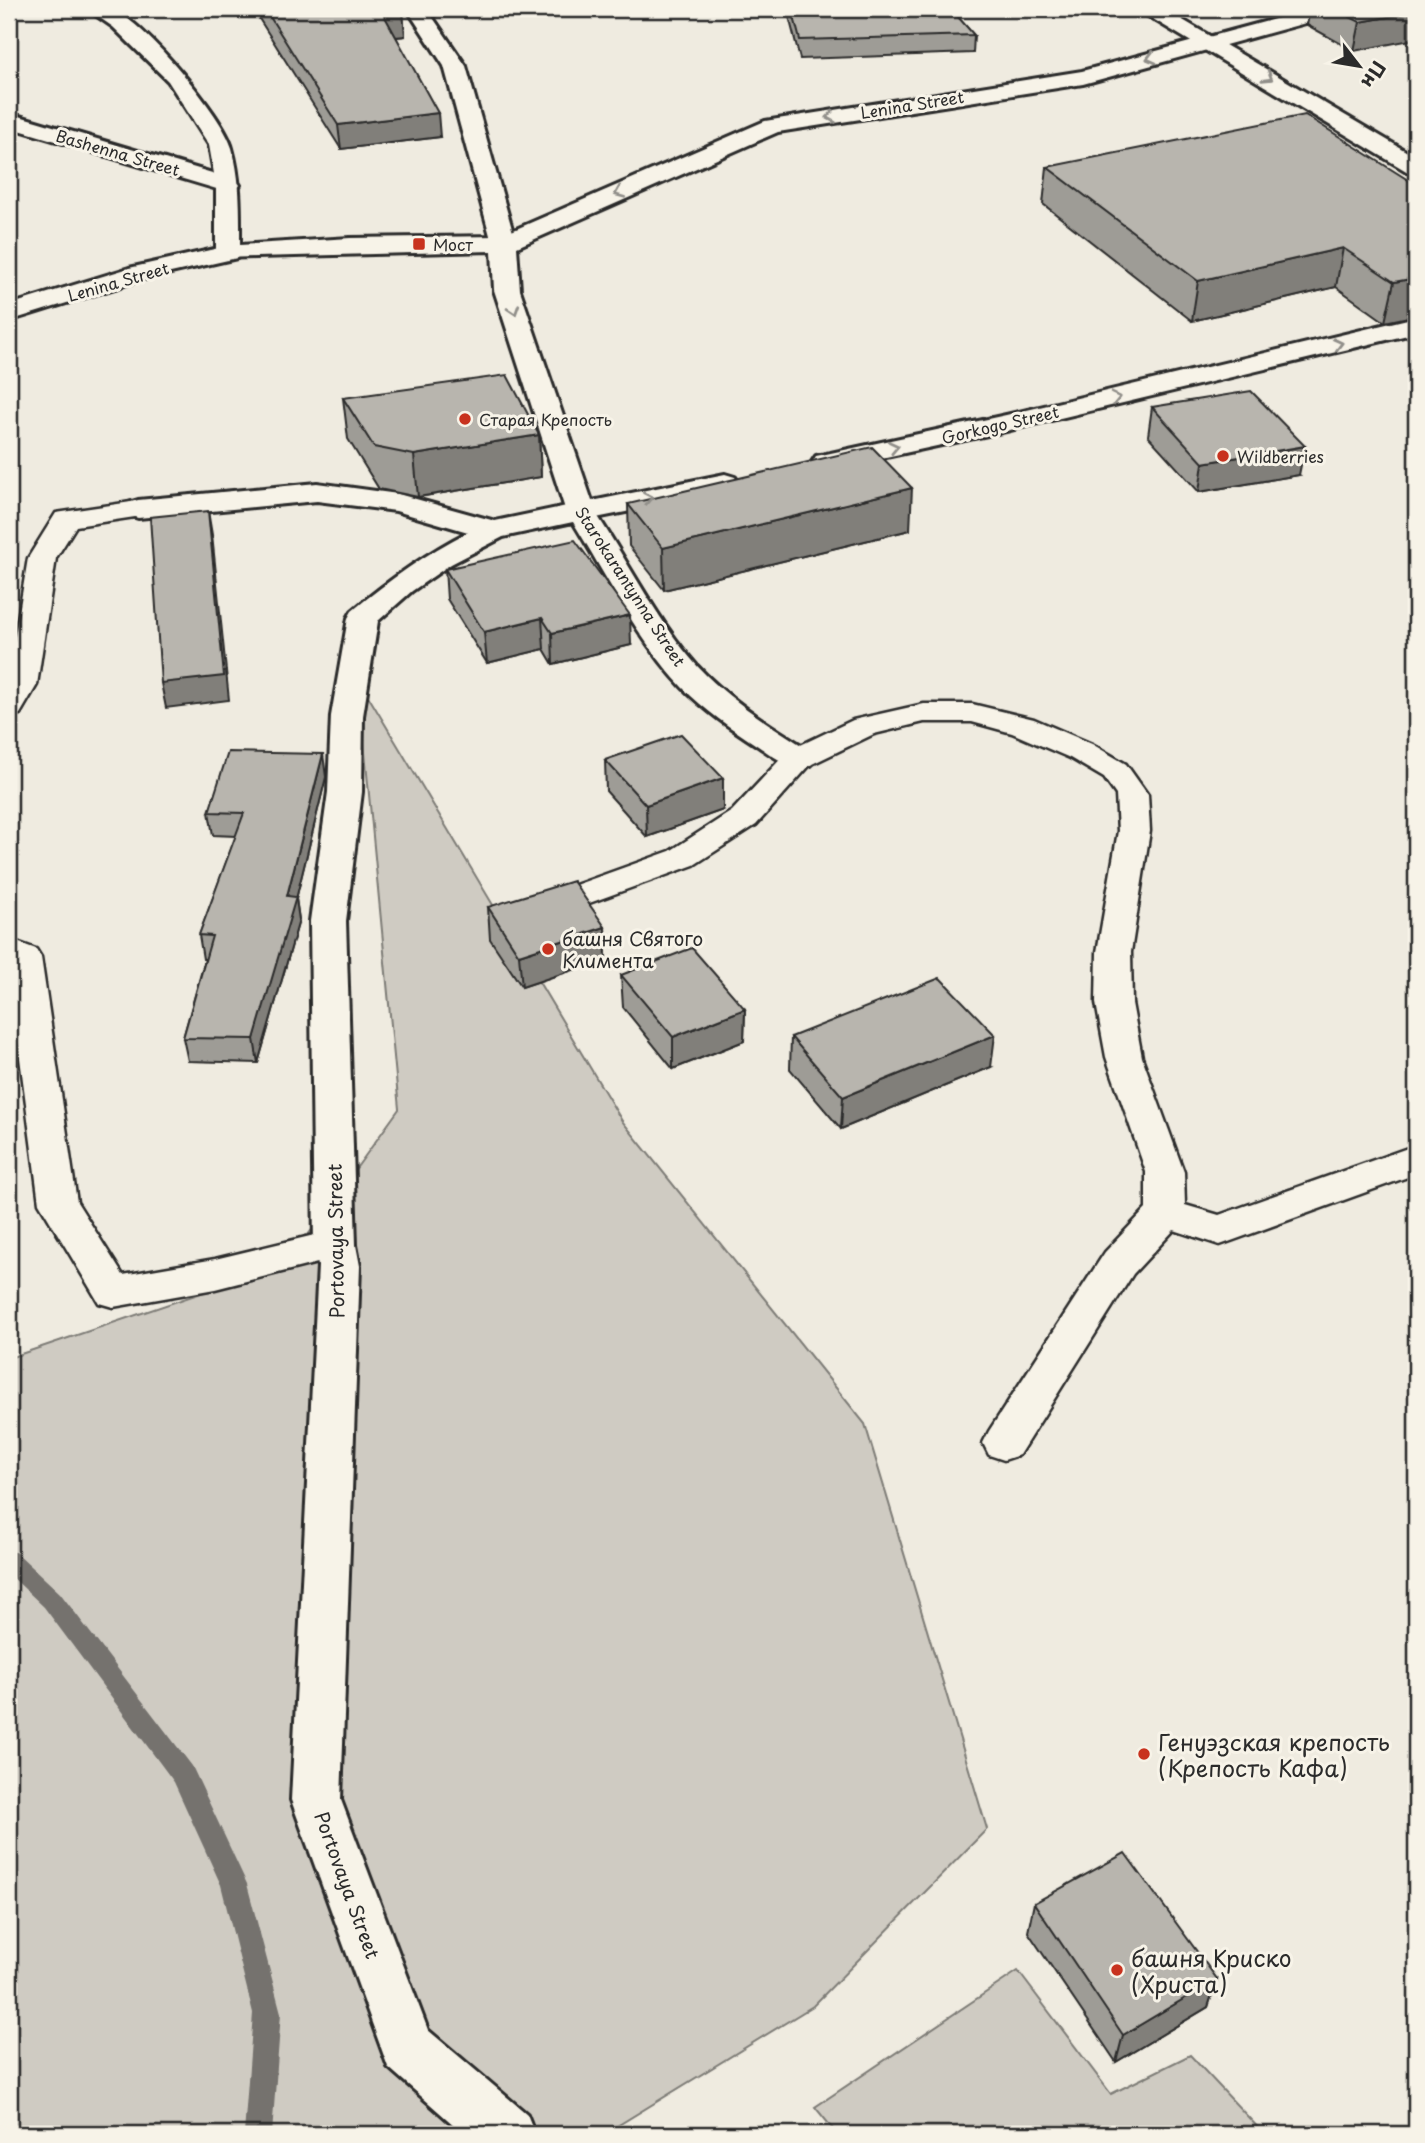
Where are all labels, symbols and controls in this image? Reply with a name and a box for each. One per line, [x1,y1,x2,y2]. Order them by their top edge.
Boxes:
north arrow [1324,32,1394,102]
one-way arrow [1145,50,1157,64]
text: Пн [1355,56,1394,94]
one-way arrow [1260,69,1273,82]
street label: Lenina Street [859,84,966,124]
one-way arrow [825,109,837,124]
street label: Bashenna Street [53,123,183,181]
one-way arrow [613,185,625,199]
place label: Мост [433,232,473,256]
marker: Мост [411,236,427,252]
street label: Lenina Street [65,255,172,307]
one-way arrow [506,304,520,316]
one-way arrow [1331,338,1343,353]
one-way arrow [1110,391,1122,406]
street label: Gorkogo Street [939,399,1061,449]
place label: Старая Крепость [479,407,612,431]
marker: Старая Крепость [457,411,473,427]
one-way arrow [888,441,900,456]
place label: Wildberries [1237,444,1324,468]
marker: Wildberries [1215,448,1231,464]
one-way arrow [642,492,654,507]
street label: Starokarantynna Street [570,501,692,671]
place label: башня Святого Климента [562,924,703,974]
marker: башня Святого Климента [540,941,556,957]
street label: Portovaya Street [320,1163,350,1319]
place label: Генуэзская крепость (Крепость Кафа) [1158,1724,1390,1785]
marker: Генуэзская крепость (Крепость Кафа) [1136,1746,1152,1762]
street label: Portovaya Street [308,1808,388,1963]
place label: башня Криско (Христа) [1131,1940,1292,2001]
marker: башня Криско (Христа) [1109,1962,1125,1978]

